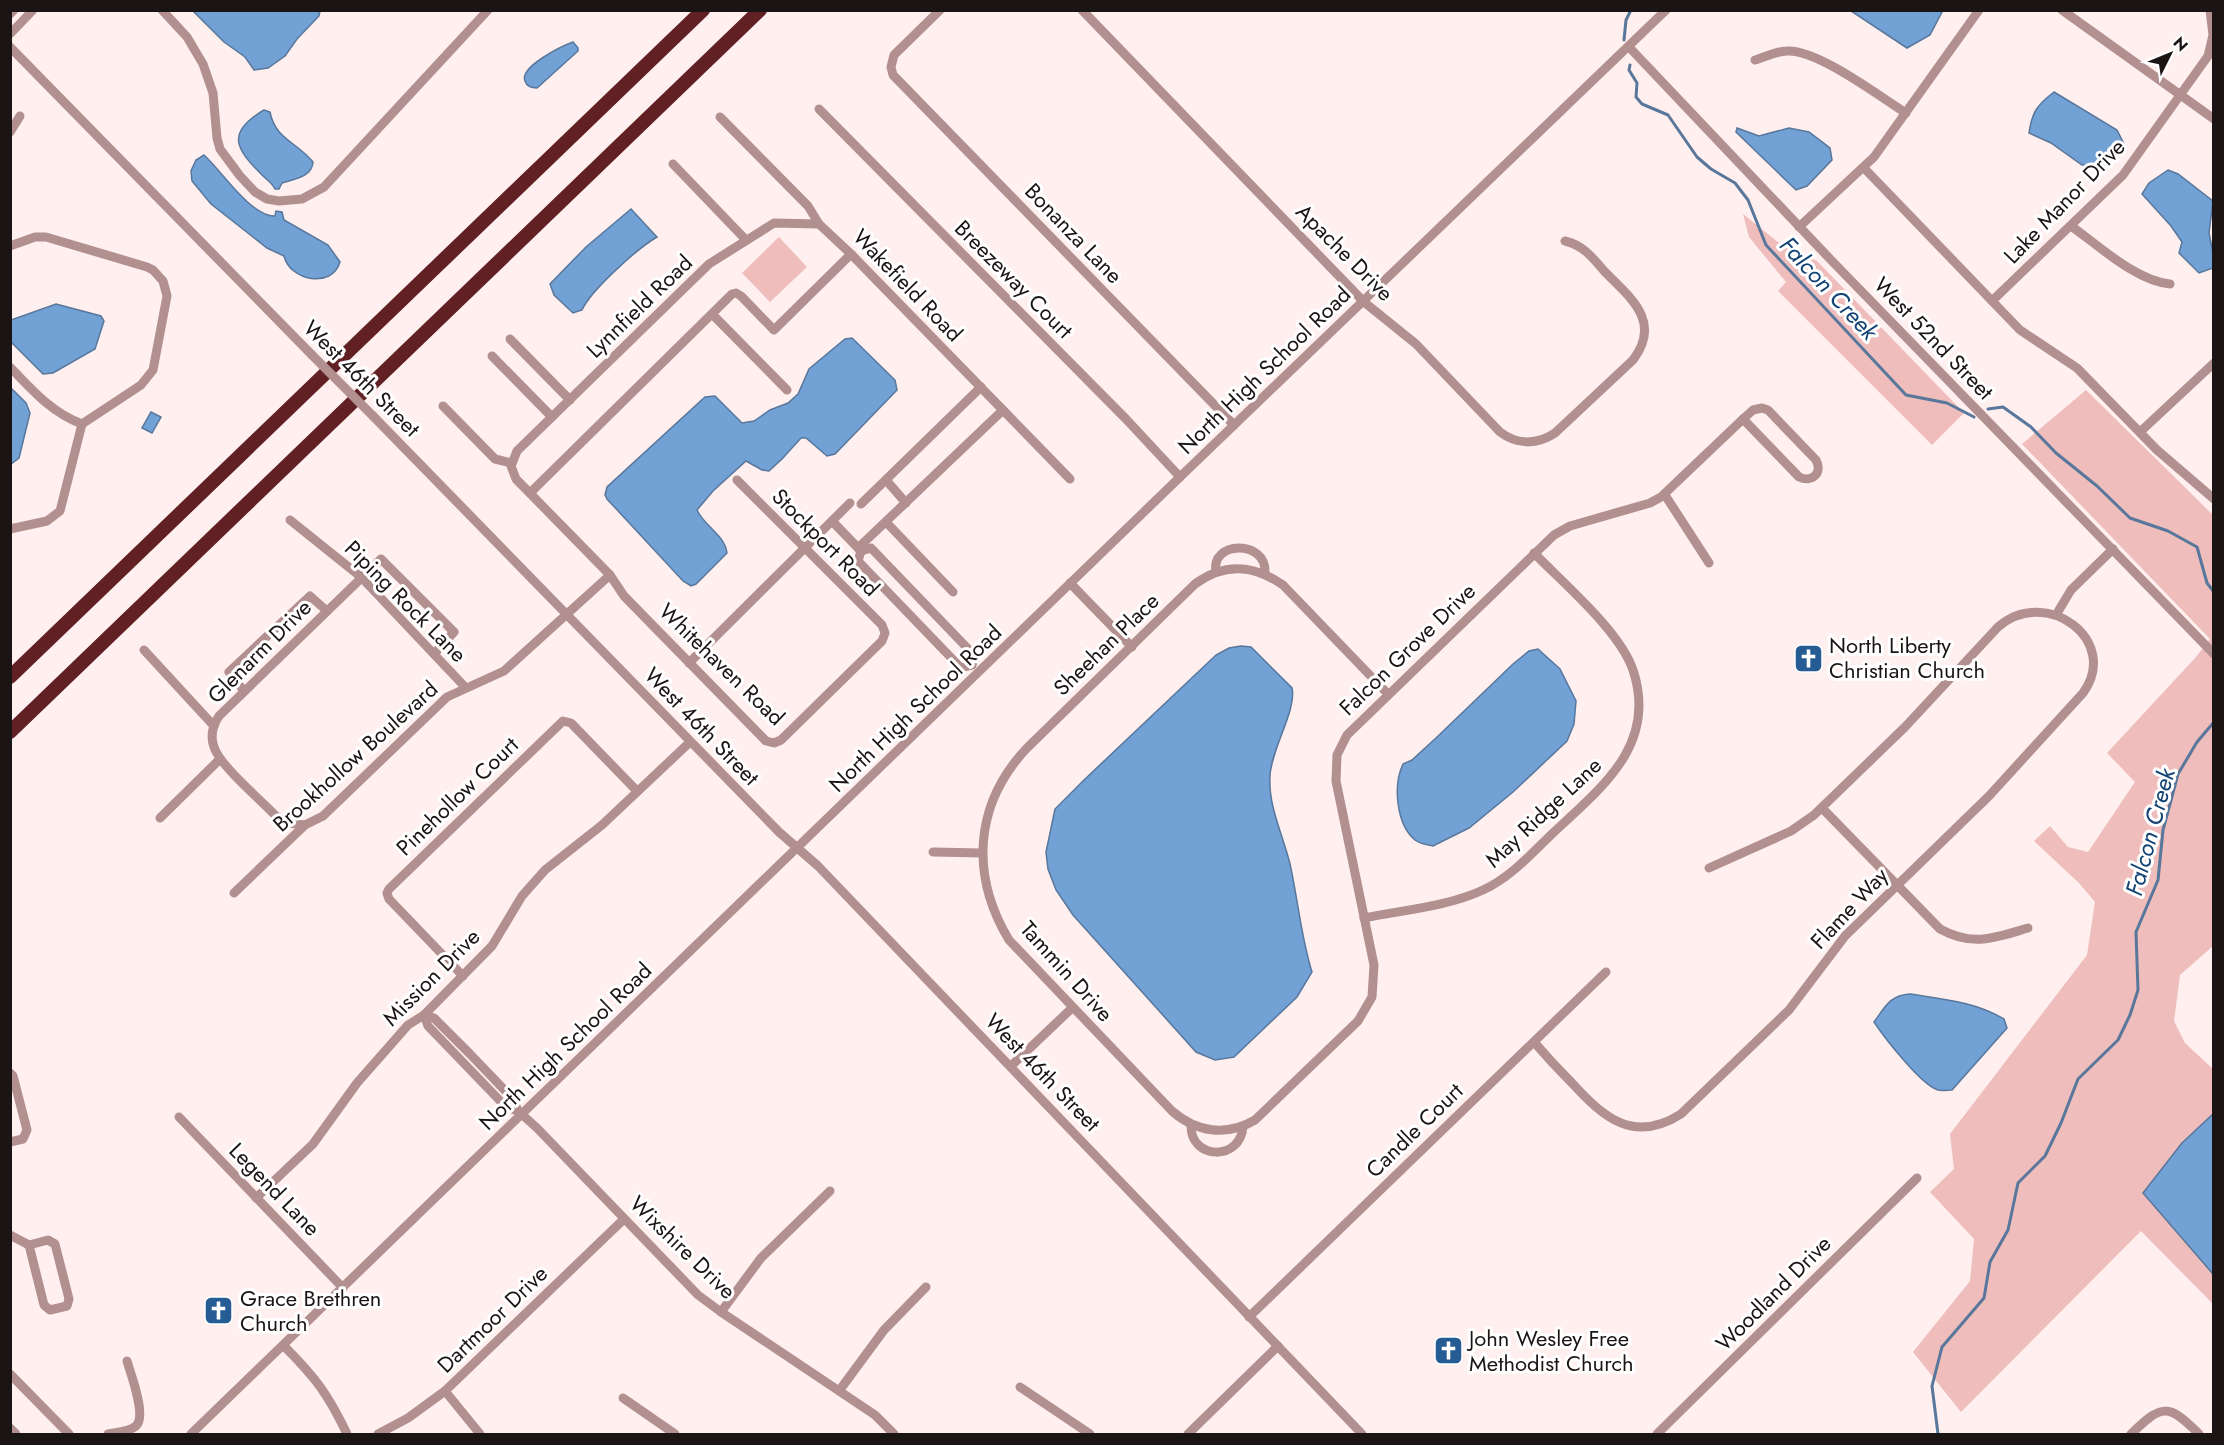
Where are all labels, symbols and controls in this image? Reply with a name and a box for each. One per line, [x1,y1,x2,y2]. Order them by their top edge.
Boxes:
north arrow [2140,24,2200,84]
text: N [2168,32,2193,57]
street label: Lake Manor Drive [1996,131,2132,271]
street label: Bonanza Lane [1018,176,1130,290]
street label: Apache Drive [1289,196,1401,308]
street label: Breezeway Court [948,213,1081,346]
street label: Wakefield Road [846,221,970,349]
water label: Falcon Creek [1772,228,1888,349]
street label: Lynnfield Road [579,247,699,365]
street label: West 52nd Street [1867,269,2002,407]
street label: North High School Road [1170,279,1358,461]
street label: West 46th Street [296,312,428,444]
street label: Stockport Road [765,481,887,603]
street label: Piping Rock Lane [338,533,474,669]
street label: Falcon Grove Drive [1332,575,1482,723]
street label: Sheehan Place [1046,585,1166,703]
street label: Glenarm Drive [200,592,318,710]
street label: Whitehaven Road [652,596,792,732]
street label: North High School Road [821,617,1009,799]
place label: North Liberty Christian Church [1829,629,1985,686]
church icon: North Liberty Christian Church [1792,642,1824,674]
street label: West 46th Street [637,660,767,793]
street label: Brookhollow Boulevard [265,673,445,839]
street label: Pinehollow Court [389,729,526,863]
street label: May Ridge Lane [1478,749,1608,875]
water label: Falcon Creek [2116,763,2184,900]
street label: Flame Way [1803,860,1896,956]
street label: Tammin Drive [1013,914,1121,1028]
street label: Mission Drive [375,921,487,1033]
street label: North High School Road [471,955,659,1137]
street label: West 46th Street [978,1006,1108,1139]
street label: Candle Court [1358,1075,1470,1185]
street label: Legend Lane [222,1135,328,1243]
street label: Wixshire Drive [623,1188,743,1306]
street label: Woodland Drive [1708,1228,1838,1358]
street label: Dartmoor Drive [430,1258,554,1380]
place label: Grace Brethren Church [240,1282,381,1339]
church icon: Grace Brethren Church [203,1295,235,1327]
place label: John Wesley Free Methodist Church [1466,1322,1633,1379]
church icon: John Wesley Free Methodist Church [1432,1335,1464,1367]

